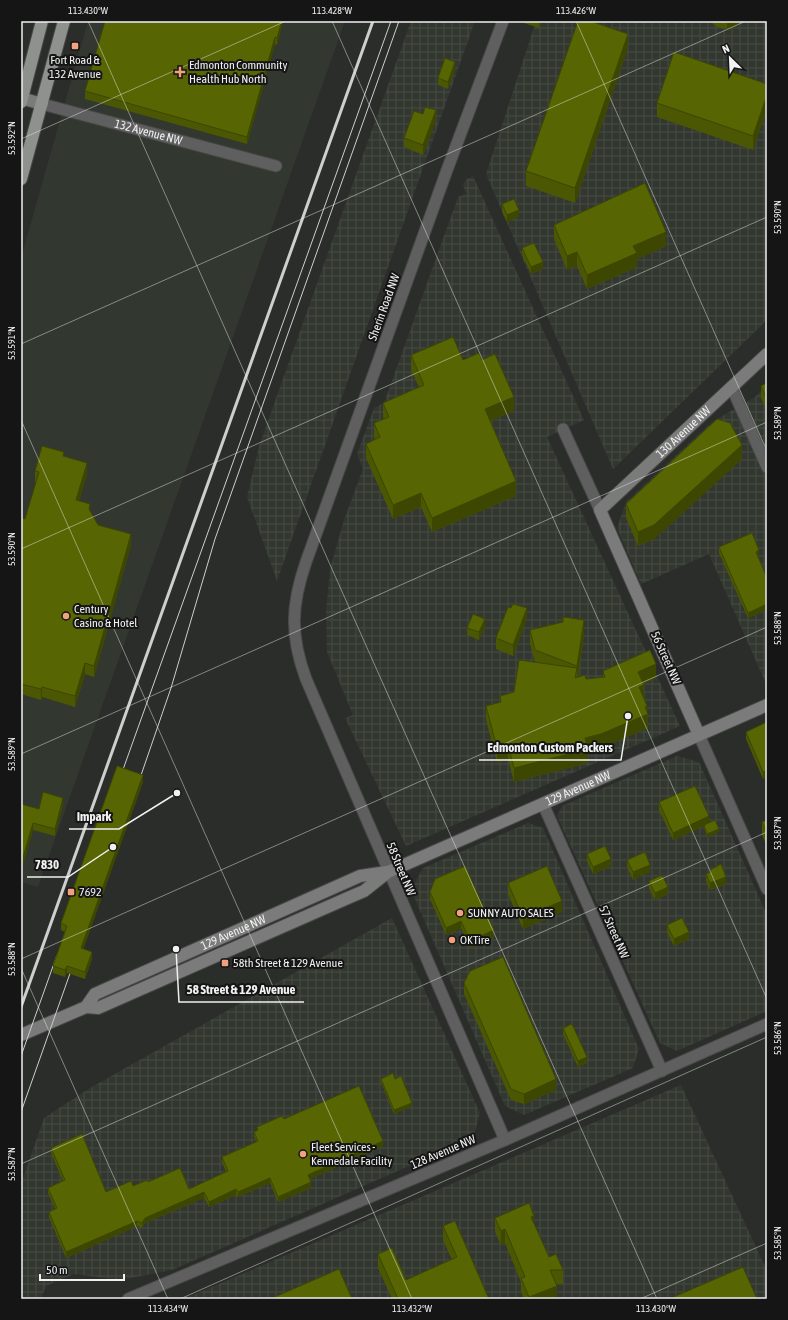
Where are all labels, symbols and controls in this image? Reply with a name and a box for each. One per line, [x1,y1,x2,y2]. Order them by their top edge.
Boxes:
text: 113.430°W [68,5,109,16]
text: 113.428°W [312,5,353,16]
text: 113.426°W [556,5,597,16]
north arrow [710,38,750,78]
marker: Fort Road & 132 Avenue [70,41,80,51]
text: N [721,42,731,56]
place label: Fort Road & 132 Avenue [49,53,101,81]
place label: Edmonton Community Health Hub North [189,58,287,86]
marker: Edmonton Community Health Hub North [174,66,186,78]
street label: 132 Avenue NW [113,117,184,148]
text: 53.592°N [6,121,17,155]
text: 53.590°N [772,200,783,234]
street label: Sherin Road NW [365,271,403,342]
text: 53.591°N [6,326,17,360]
street label: 130 Avenue NW [653,403,714,461]
text: 53.589°N [772,406,783,440]
text: 53.590°N [6,532,17,566]
place label: Century Casino & Hotel [74,602,138,630]
marker: Century Casino & Hotel [61,611,71,621]
text: 53.588°N [772,611,783,645]
street label: 56 Street NW [648,629,684,687]
callout: Edmonton Custom Packers [479,735,621,760]
text: 53.589°N [6,737,17,771]
text: Edmonton Custom Packers [487,740,613,755]
street label: 129 Avenue NW [544,768,613,809]
callout: Impark [69,804,119,829]
text: Impark [77,809,111,824]
text: 53.587°N [772,816,783,850]
street label: 58 Street NW [383,840,419,898]
callout: 7830 [27,852,68,877]
text: 7830 [35,857,59,872]
place label: 7692 [79,885,102,899]
marker: 7692 [66,887,76,897]
street label: 57 Street NW [596,903,632,961]
place label: SUNNY AUTO SALES [468,906,554,920]
marker: SUNNY AUTO SALES [455,908,465,918]
street label: 129 Avenue NW [199,912,268,953]
place label: OKTire [460,933,490,947]
marker: OKTire [447,935,457,945]
text: 53.588°N [6,942,17,976]
place label: 58th Street & 129 Avenue [233,956,343,970]
marker: 58th Street & 129 Avenue [220,958,230,968]
callout: 58 Street & 129 Avenue [179,977,304,1002]
text: 58 Street & 129 Avenue [187,982,296,997]
text: 53.586°N [772,1021,783,1055]
street label: 128 Avenue NW [408,1132,478,1172]
place label: Fleet Services - Kennedale Facility [311,1140,392,1168]
text: 53.587°N [6,1147,17,1181]
marker: Fleet Services - Kennedale Facility [298,1149,308,1159]
text: 53.585°N [772,1226,783,1260]
scale bar [40,1256,124,1282]
text: 50 m [46,1263,68,1277]
text: 113.434°W [148,1303,189,1314]
text: 113.432°W [392,1303,433,1314]
text: 113.430°W [636,1303,677,1314]

